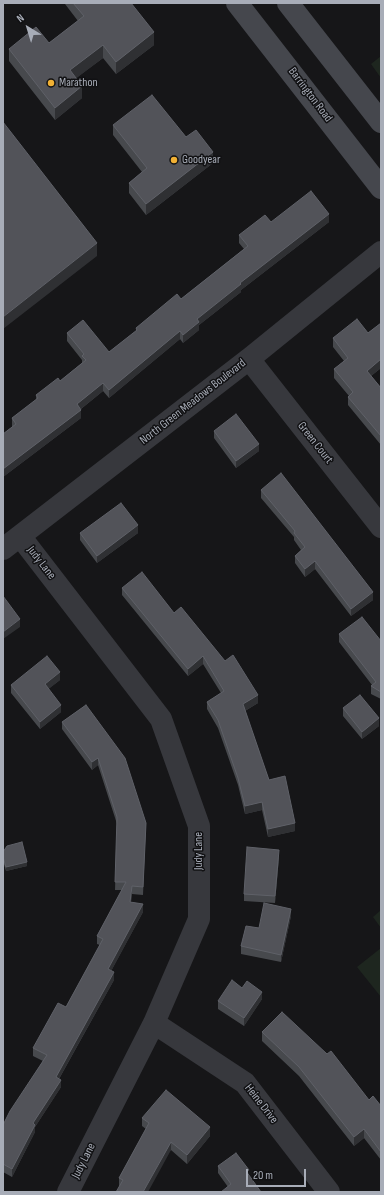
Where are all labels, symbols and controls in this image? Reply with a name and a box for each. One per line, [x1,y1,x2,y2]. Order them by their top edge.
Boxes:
north arrow [8,8,48,48]
text: N [14,11,27,25]
street label: Barrington Road [285,65,335,125]
place label: Marathon [59,76,98,90]
marker: Marathon [46,78,56,88]
place label: Goodyear [182,153,220,167]
marker: Goodyear [169,155,179,165]
street label: North Green Meadows Boulevard [137,356,249,448]
street label: Green Court [294,419,336,467]
street label: Judy Lane [24,544,58,582]
street label: Judy Lane [192,832,206,870]
street label: Heine Drive [241,1081,281,1127]
street label: Judy Lane [69,1141,99,1181]
scale bar [248,1161,308,1187]
text: 20 m [253,1168,273,1183]

